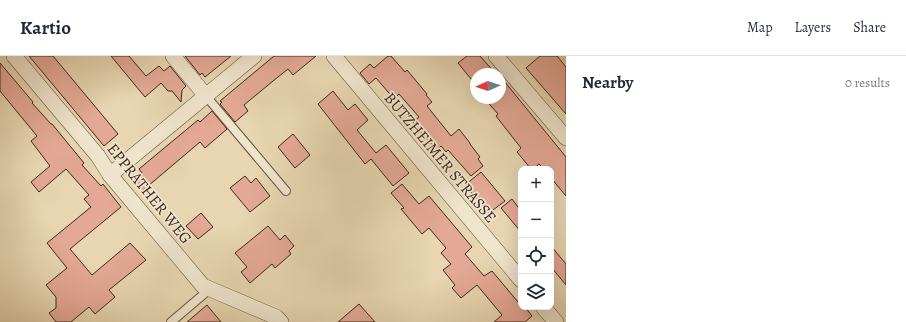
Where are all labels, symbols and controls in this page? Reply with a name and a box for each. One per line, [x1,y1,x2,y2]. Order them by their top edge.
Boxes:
text: Kartio [20,15,71,41]
text: Map [747,18,773,37]
text: Layers [795,18,831,37]
text: Share [853,18,886,37]
north arrow [470,68,506,104]
text: Nearby [582,71,633,94]
text: 0 results [845,74,890,91]
street label: BUTZHEIMER STRASSE [379,88,501,228]
street label: EPPRATHER WEG [102,139,197,249]
map controls [518,166,554,310]
button: + [518,166,554,202]
button: − [518,202,554,238]
button: locate [518,238,554,274]
button: layers [518,274,554,310]

